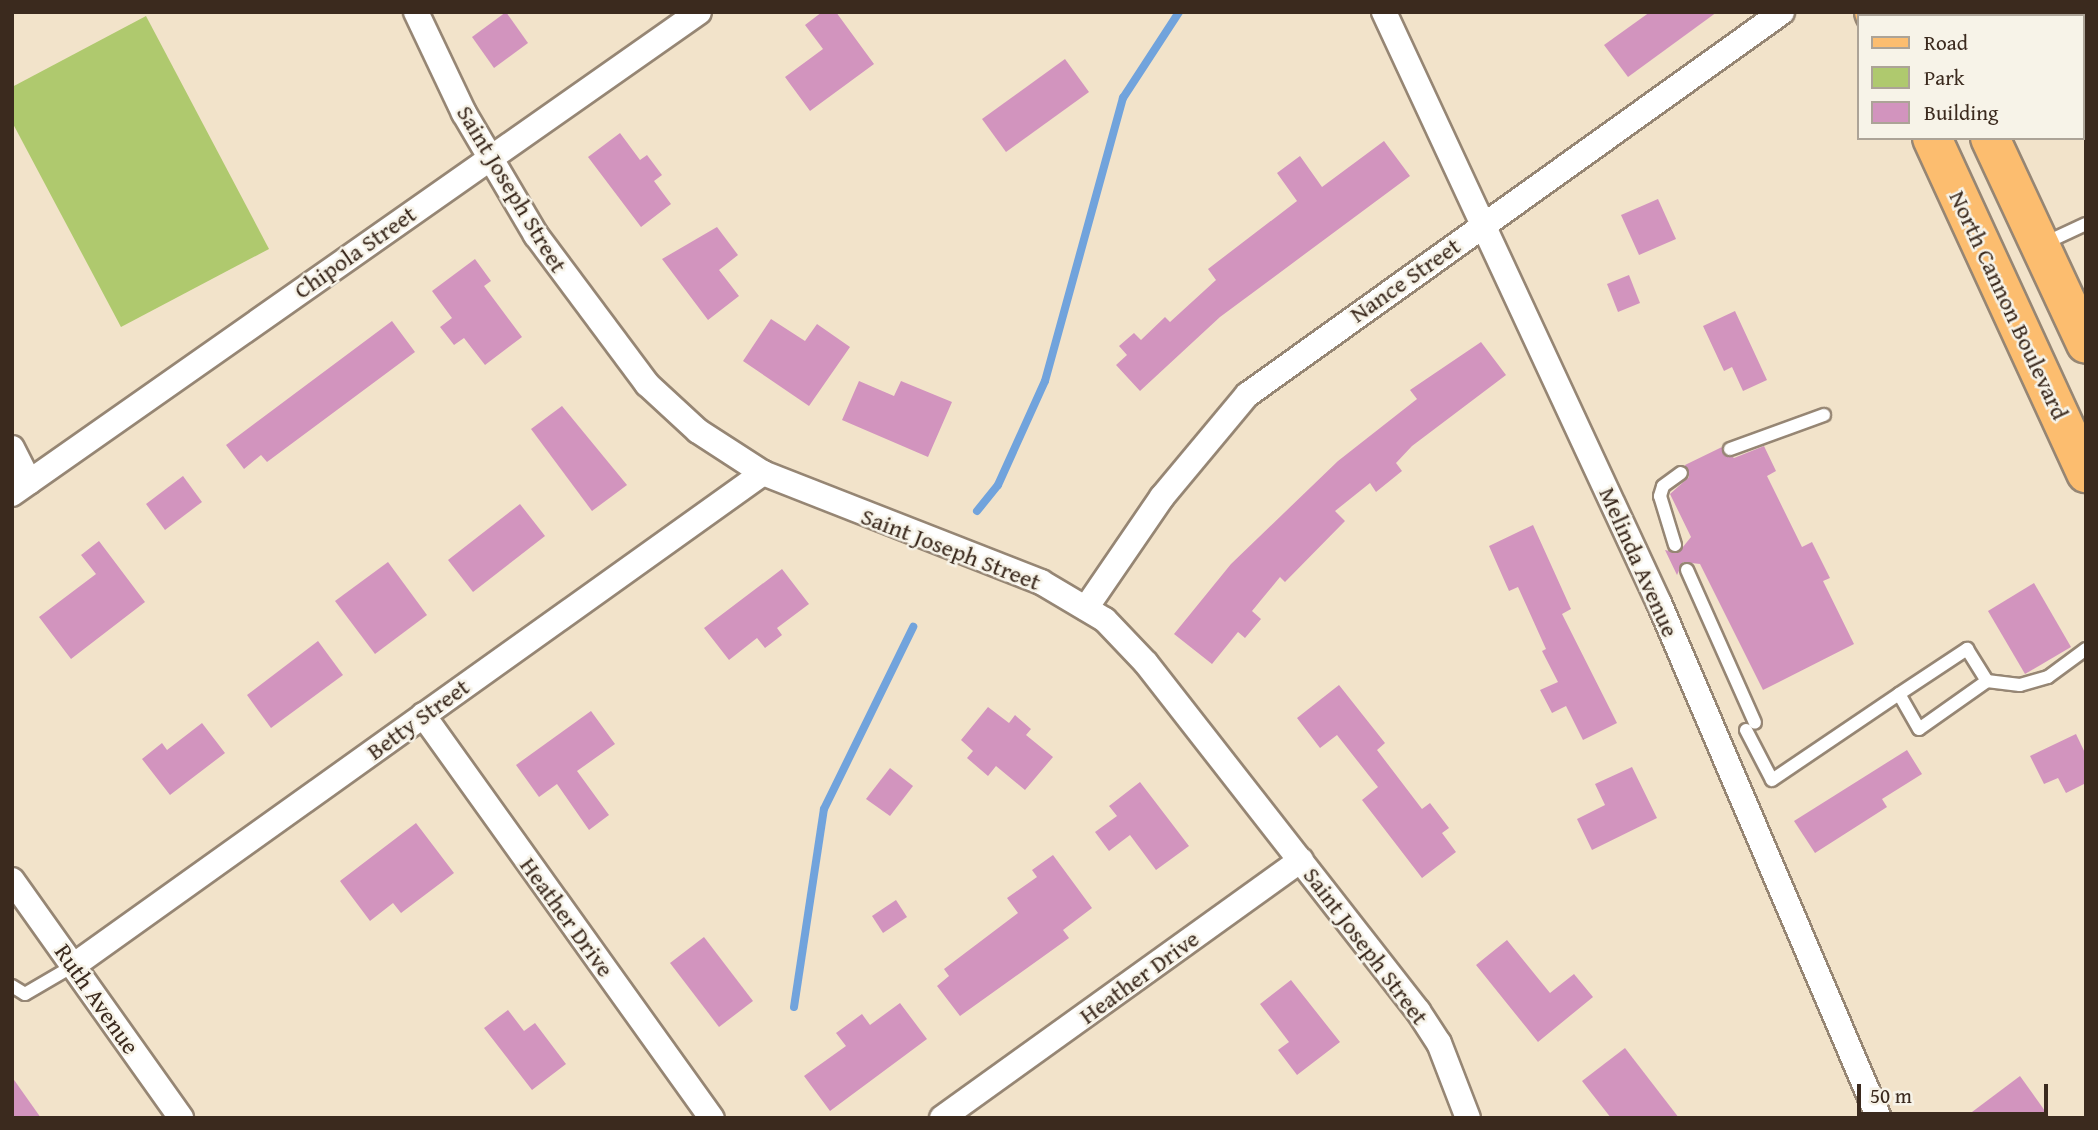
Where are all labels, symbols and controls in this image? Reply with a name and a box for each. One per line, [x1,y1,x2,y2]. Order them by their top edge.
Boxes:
legend [1856,14,2084,140]
text: Road [1924,27,1968,58]
text: Park [1924,62,1965,93]
text: Building [1924,97,1998,128]
street label: Saint Joseph Street [451,100,573,278]
street label: North Cannon Boulevard [1943,186,2075,424]
street label: Chipola Street [288,199,422,305]
street label: Nance Street [1344,231,1466,329]
street label: Melinda Avenue [1593,483,1685,641]
street label: Saint Joseph Street [857,502,1045,596]
street label: Betty Street [361,672,475,766]
street label: Heather Drive [514,852,620,982]
street label: Saint Joseph Street [1297,861,1435,1031]
street label: Heather Drive [1074,924,1204,1030]
street label: Ruth Avenue [49,938,145,1060]
scale bar [1860,1070,2051,1114]
text: 50 m [1870,1080,1912,1111]

